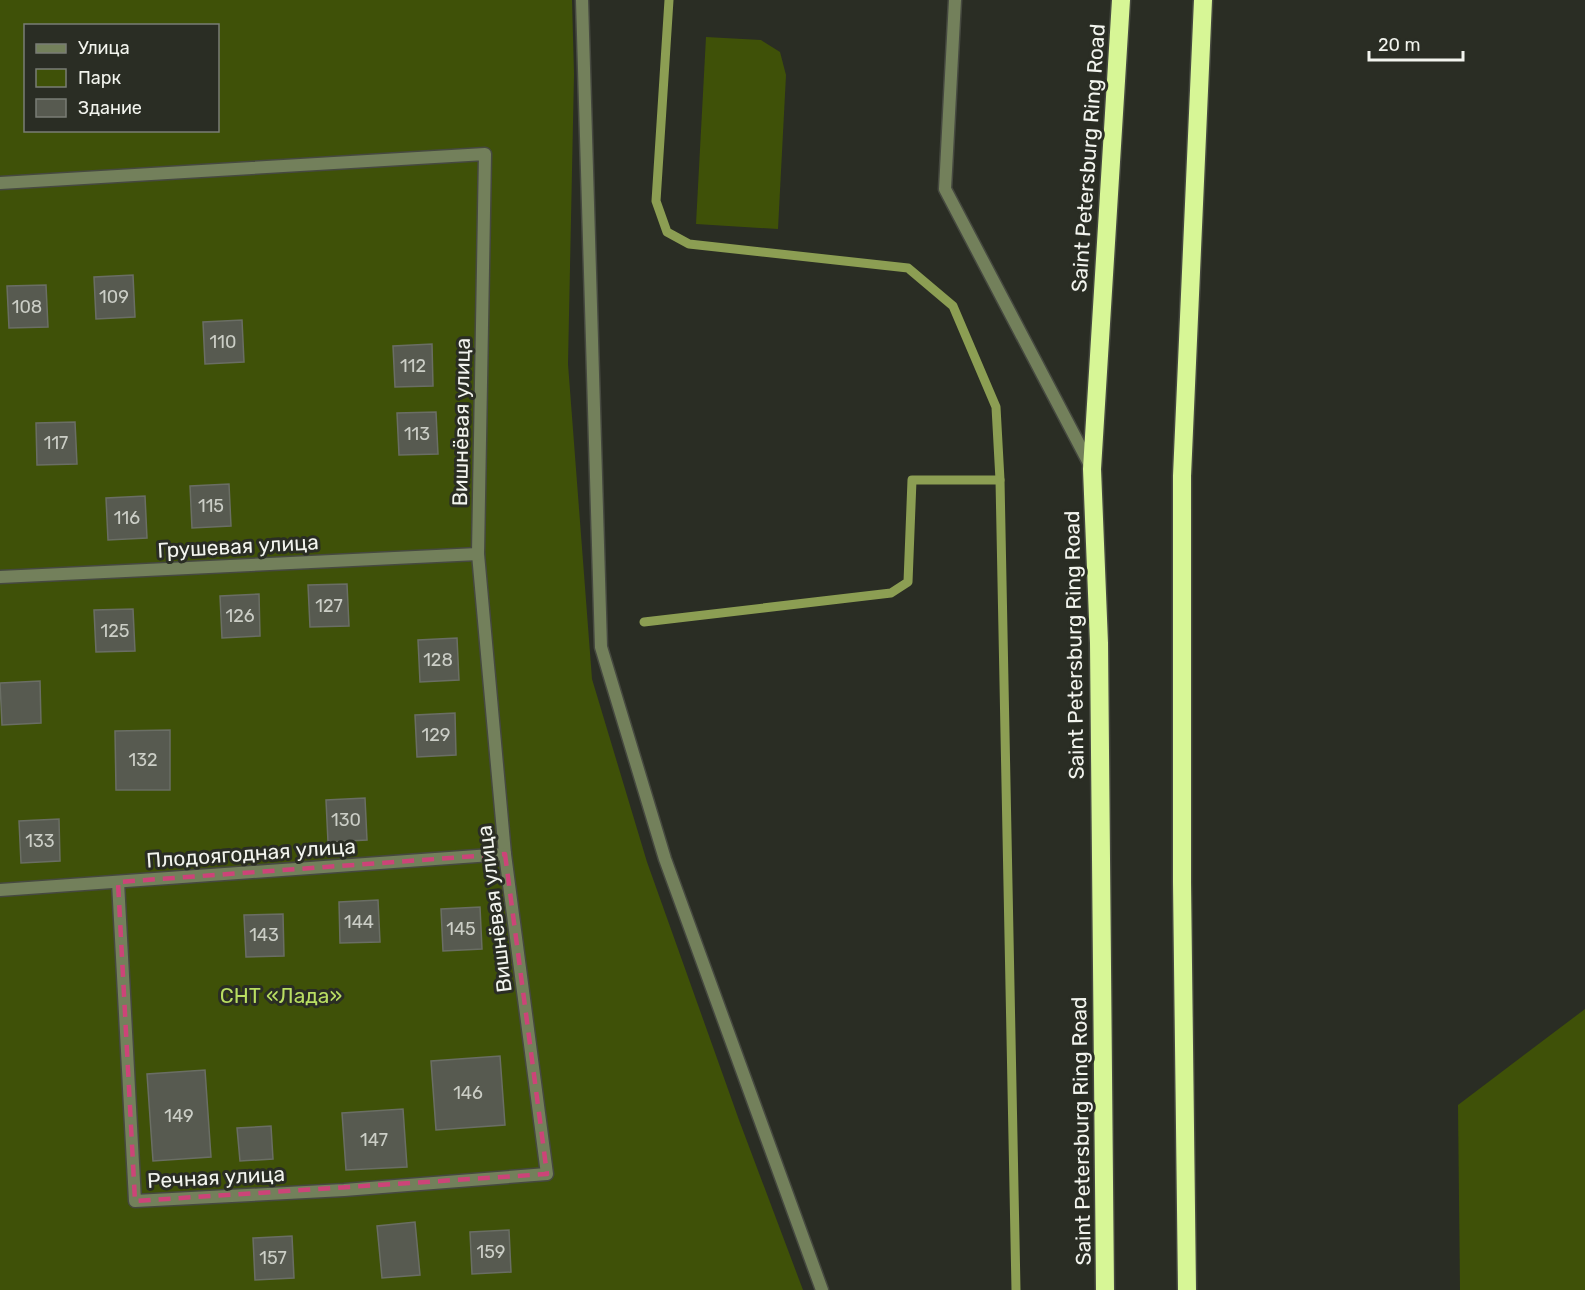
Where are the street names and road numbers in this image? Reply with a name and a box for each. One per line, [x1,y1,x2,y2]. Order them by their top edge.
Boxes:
street label: Saint Petersburg Ring Road [1066,23,1110,293]
street label: Вишнёвая улица [447,338,475,506]
street label: Saint Petersburg Ring Road [1059,510,1089,780]
street label: Грушевая улица [157,529,319,563]
street label: Вишнёвая улица [471,824,517,994]
street label: Плодоягодная улица [145,833,357,873]
street label: Saint Petersburg Ring Road [1066,996,1096,1266]
street label: Речная улица [146,1161,286,1193]

